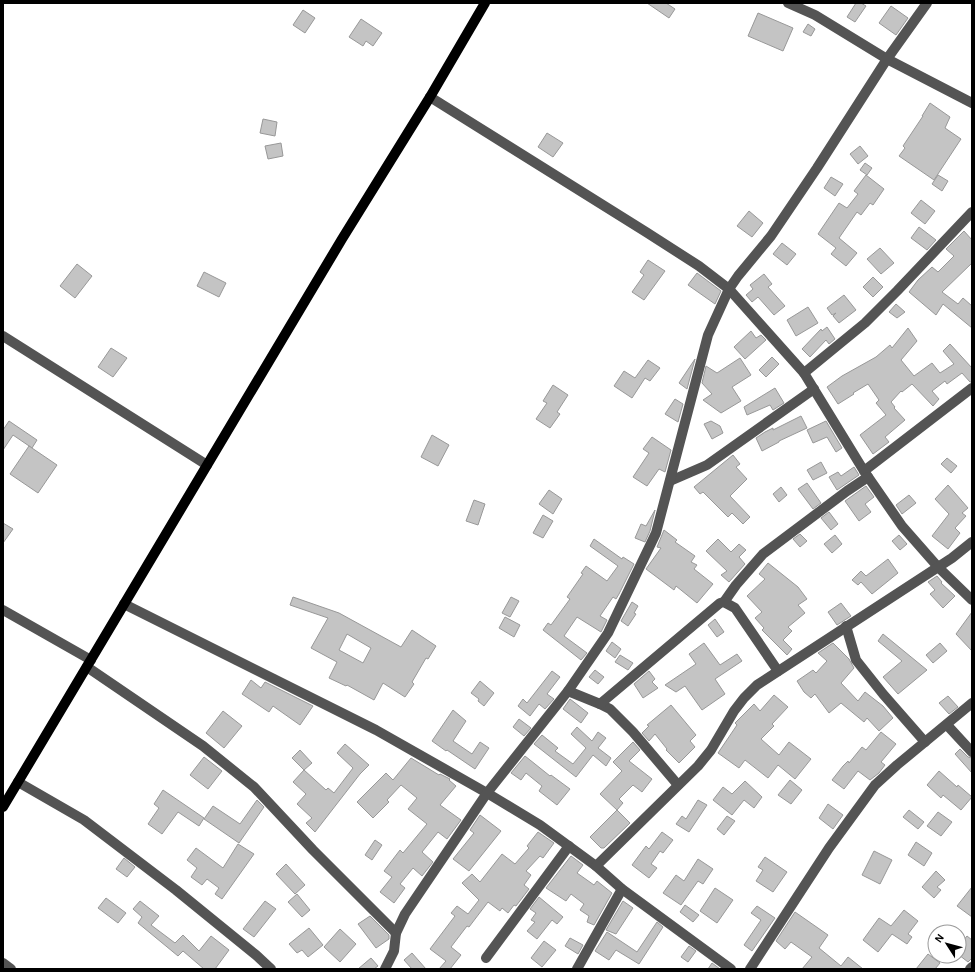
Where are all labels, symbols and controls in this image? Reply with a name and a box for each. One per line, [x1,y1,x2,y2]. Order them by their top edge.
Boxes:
north arrow [927,924,967,964]
text: N [933,932,946,945]

